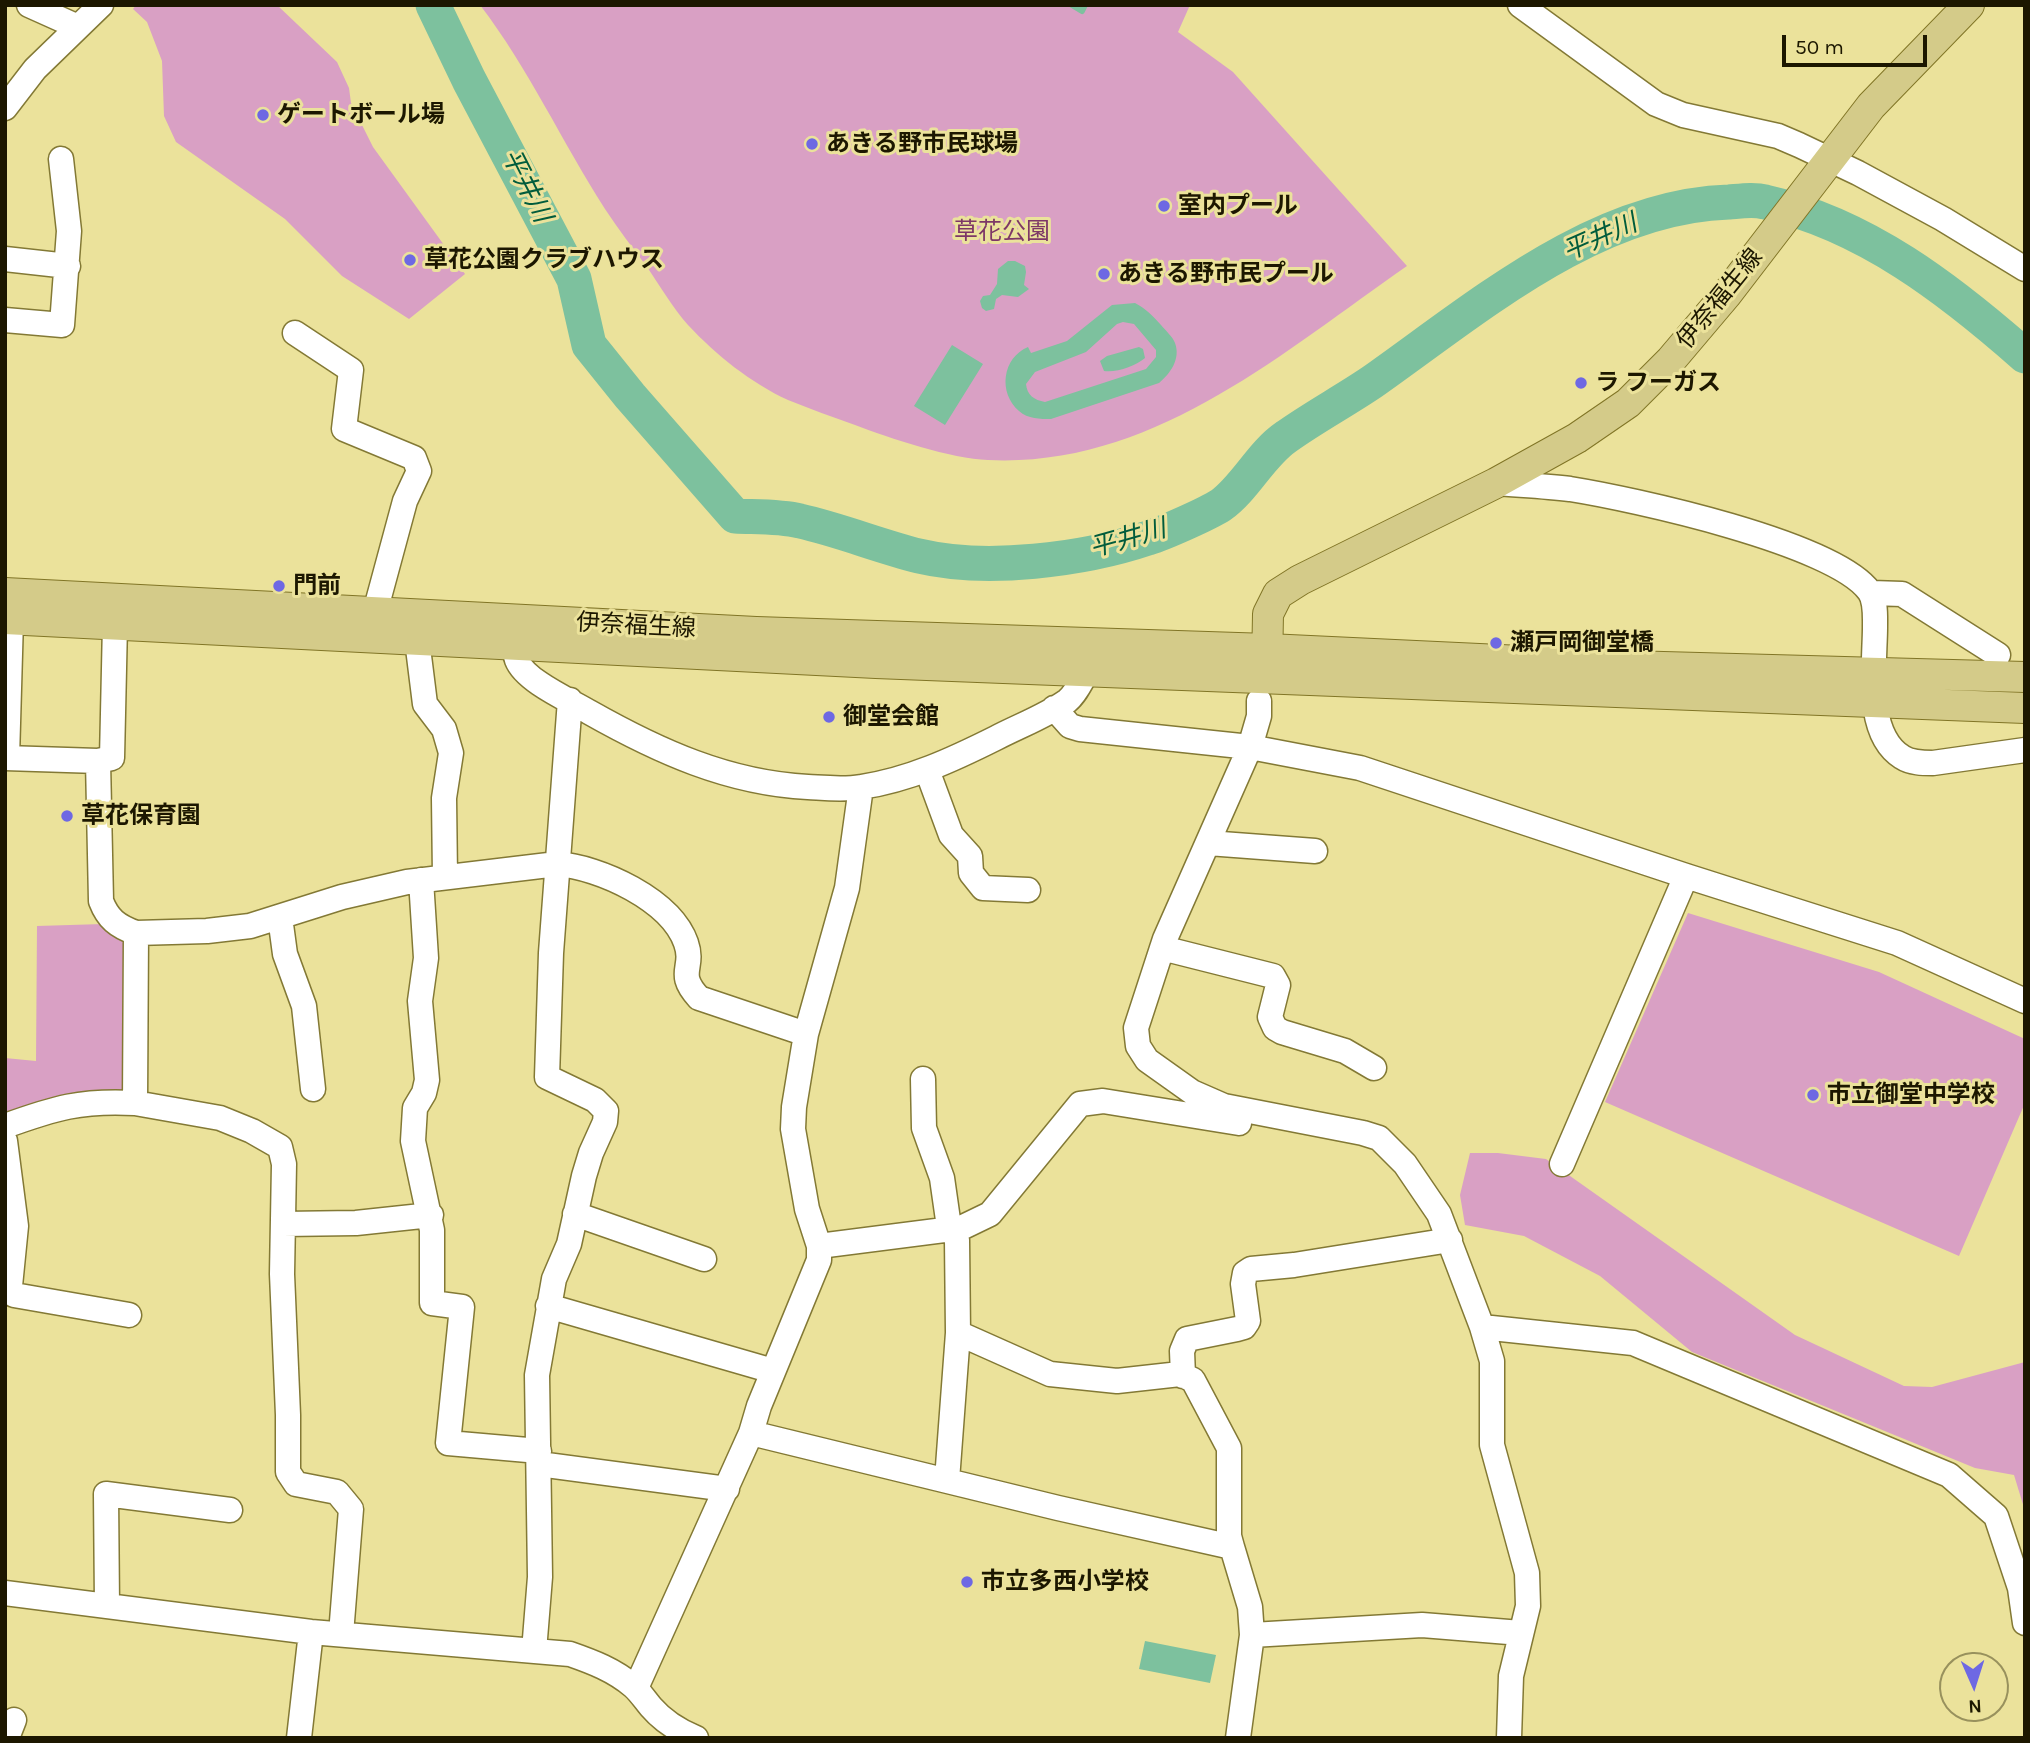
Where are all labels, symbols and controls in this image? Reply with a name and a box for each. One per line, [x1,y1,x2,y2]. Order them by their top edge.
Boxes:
scale bar [1785,21,1930,65]
text: 50 m [1795,35,1844,59]
place label: ゲートボール場 [277,101,445,129]
marker: ゲートボール場 [255,107,271,123]
place label: あきる野市民球場 [826,130,1018,158]
marker: あきる野市民球場 [804,136,820,152]
water label: 平井川 [494,144,558,228]
place label: 室内プール [1178,192,1298,220]
marker: 室内プール [1156,198,1172,214]
water label: 平井川 [1558,208,1642,268]
park label: 草花公園 [954,218,1050,246]
street label: 伊奈福生線 [1671,243,1769,355]
place label: 草花公園クラブハウス [424,246,664,274]
marker: 草花公園クラブハウス [402,252,418,268]
place label: あきる野市民プール [1118,260,1334,288]
marker: あきる野市民プール [1096,266,1112,282]
place label: ラ フーガス [1595,369,1721,397]
marker: ラ フーガス [1573,375,1589,391]
water label: 平井川 [1086,513,1170,565]
place label: 門前 [293,572,341,600]
marker: 門前 [271,578,287,594]
street label: 伊奈福生線 [575,608,697,644]
place label: 瀬戸岡御堂橋 [1510,629,1654,657]
marker: 瀬戸岡御堂橋 [1488,635,1504,651]
place label: 御堂会館 [843,703,939,731]
marker: 御堂会館 [821,709,837,725]
place label: 草花保育園 [81,802,201,830]
marker: 草花保育園 [59,808,75,824]
place label: 市立御堂中学校 [1827,1081,1995,1109]
marker: 市立御堂中学校 [1805,1087,1821,1103]
place label: 市立多西小学校 [981,1568,1149,1596]
marker: 市立多西小学校 [959,1574,975,1590]
north arrow [1939,1652,2009,1722]
text: N [1968,1695,1982,1717]

